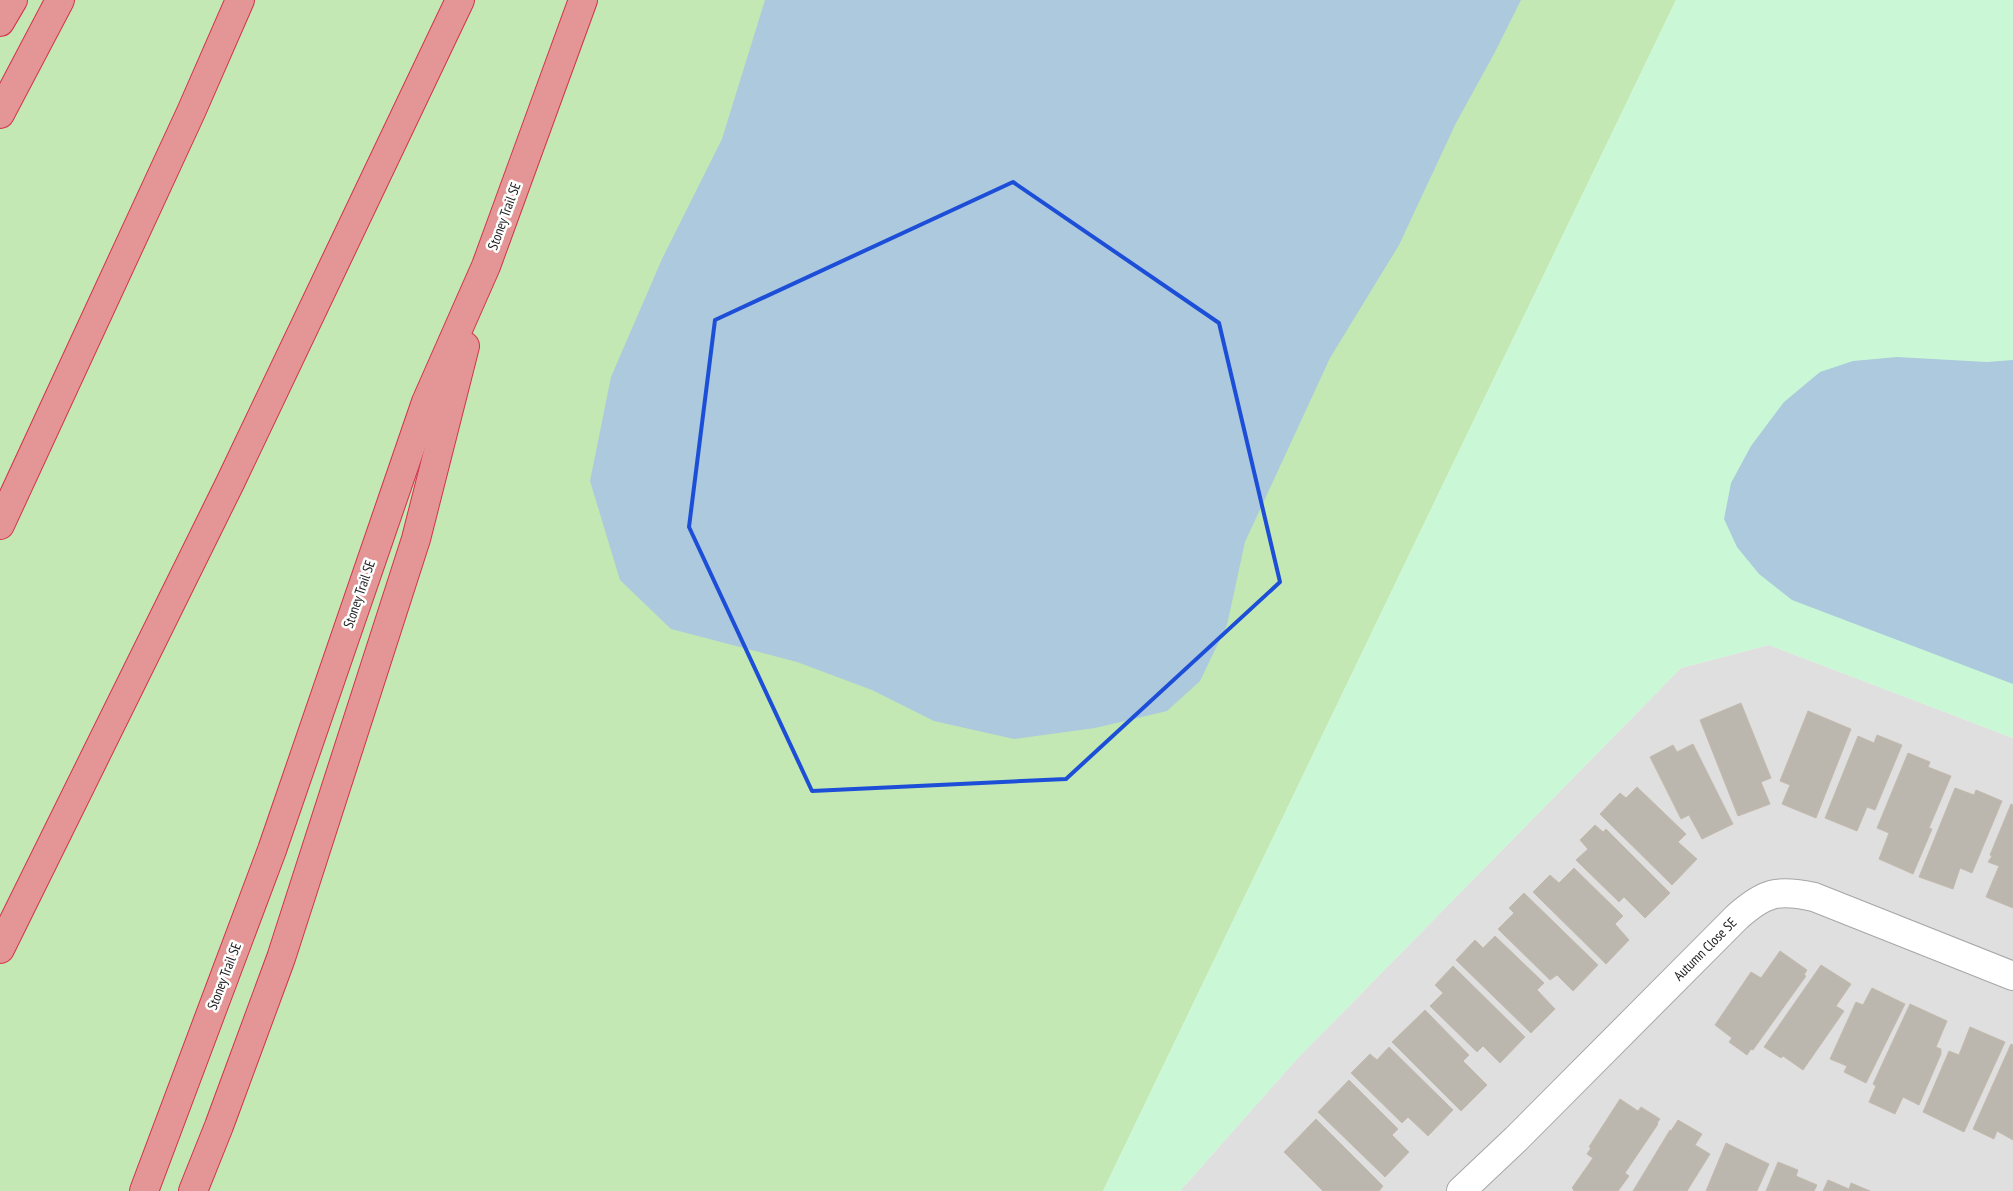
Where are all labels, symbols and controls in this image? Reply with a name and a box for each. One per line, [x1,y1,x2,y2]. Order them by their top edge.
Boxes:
street label: Stoney Trail SE [483,180,525,252]
street label: Stoney Trail SE [339,558,379,630]
street label: Autumn Close SE [1670,914,1740,984]
street label: Stoney Trail SE [203,940,245,1012]

